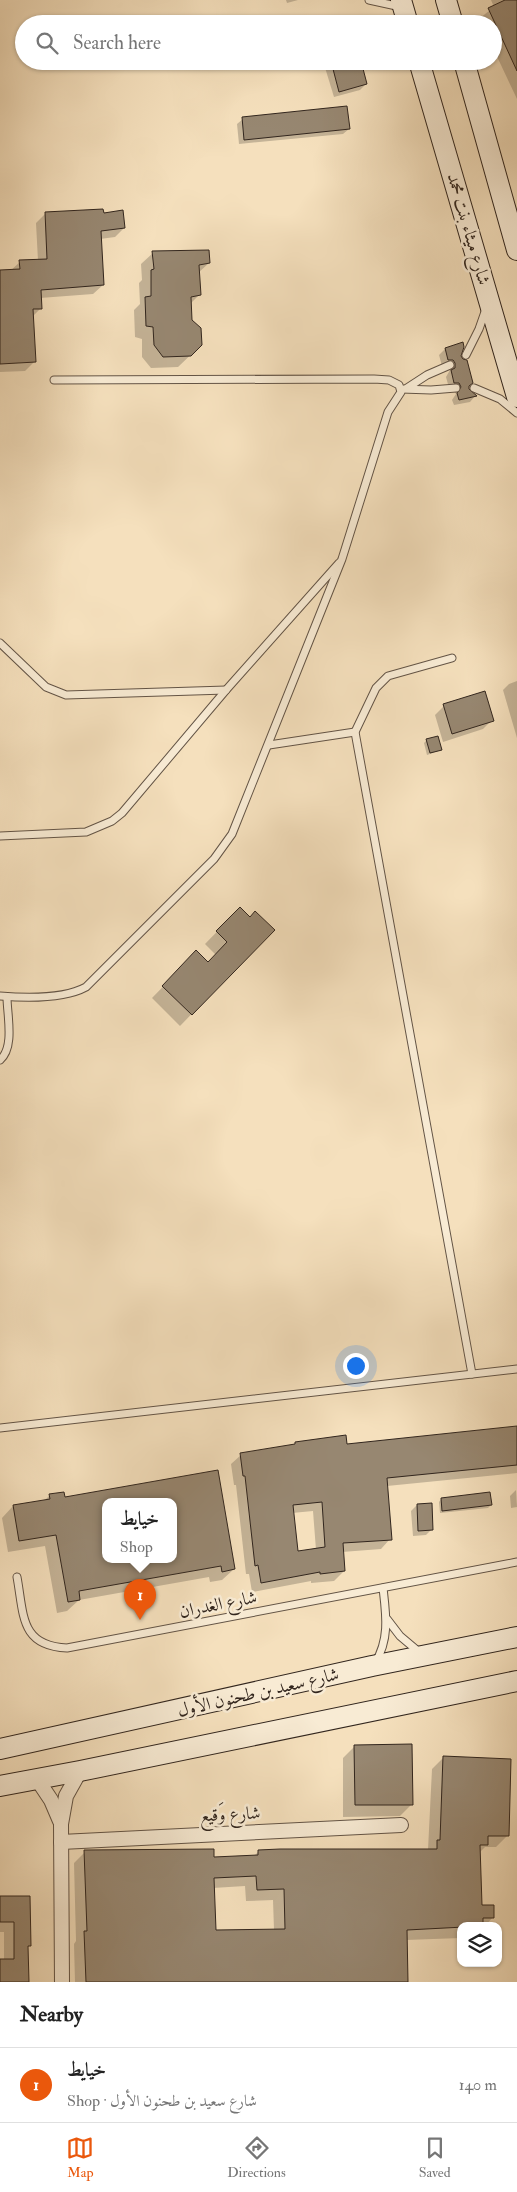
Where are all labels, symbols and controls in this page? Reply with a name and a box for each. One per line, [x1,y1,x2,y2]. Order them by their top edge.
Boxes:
search box [15,15,502,70]
icon: search [33,29,61,57]
text: Search here [73,31,161,55]
street label: شارع ميثاء بنت محمد [439,170,495,289]
your location [343,1353,369,1379]
popup [102,1498,177,1563]
text: خيايط [120,1507,159,1531]
text: Shop [120,1537,153,1557]
pin: 1 [124,1579,156,1620]
street label: شارع الغدران [177,1586,259,1626]
street label: شارع سعيد بن طحنون الأول [175,1661,342,1725]
street label: شارع وَقيع [199,1799,261,1832]
map controls [457,1922,502,1967]
button: layers [457,1922,502,1967]
text: Nearby [20,2001,83,2028]
text: خيايط [67,2058,106,2082]
text: 1 [33,2075,39,2095]
text: 140 m [459,2075,497,2095]
text: Shop · شارع سعيد بن طحنون الأول [67,2091,257,2111]
tab: Map [66,2134,94,2181]
tab: Directions [227,2134,286,2181]
tab: Saved [419,2134,451,2181]

